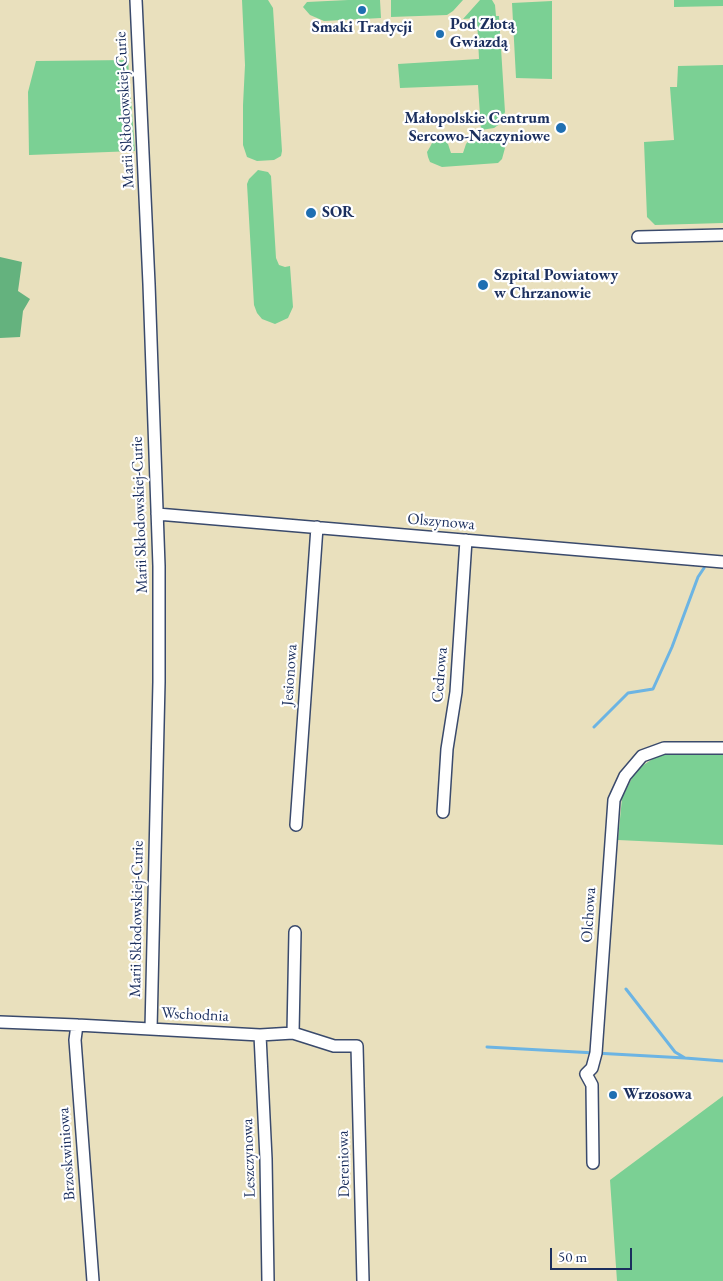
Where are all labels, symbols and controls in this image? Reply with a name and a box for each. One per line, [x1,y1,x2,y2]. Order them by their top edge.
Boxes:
marker: Smaki Tradycji [356,4,368,16]
place label: Pod Złotą Gwiazdą [450,15,515,53]
place label: Smaki Tradycji [312,18,412,38]
marker: Pod Złotą Gwiazdą [434,28,446,40]
street label: Marii Skłodowskiej-Curie [111,31,139,189]
place label: Małopolskie Centrum Sercowo-Naczyniowe [404,109,550,147]
marker: Małopolskie Centrum Sercowo-Naczyniowe [554,121,568,135]
place label: SOR [322,203,354,223]
marker: SOR [304,206,318,220]
place label: Szpital Powiatowy w Chrzanowie [494,266,618,304]
marker: Szpital Powiatowy w Chrzanowie [476,278,490,292]
street label: Marii Skłodowskiej-Curie [128,436,152,594]
street label: Olszynowa [407,509,475,535]
street label: Jesionowa [278,643,302,707]
street label: Cedrowa [428,646,452,704]
street label: Marii Skłodowskiej-Curie [126,840,148,998]
street label: Olchowa [577,887,601,943]
street label: Wschodnia [161,1004,229,1026]
place label: Wrzosowa [623,1085,692,1105]
marker: Wrzosowa [607,1089,619,1101]
street label: Brzoskwiniowa [54,1107,80,1201]
street label: Leszczynowa [238,1118,260,1198]
street label: Dereniowa [334,1130,354,1198]
scale bar [553,1238,636,1270]
text: 50 m [558,1247,587,1266]

